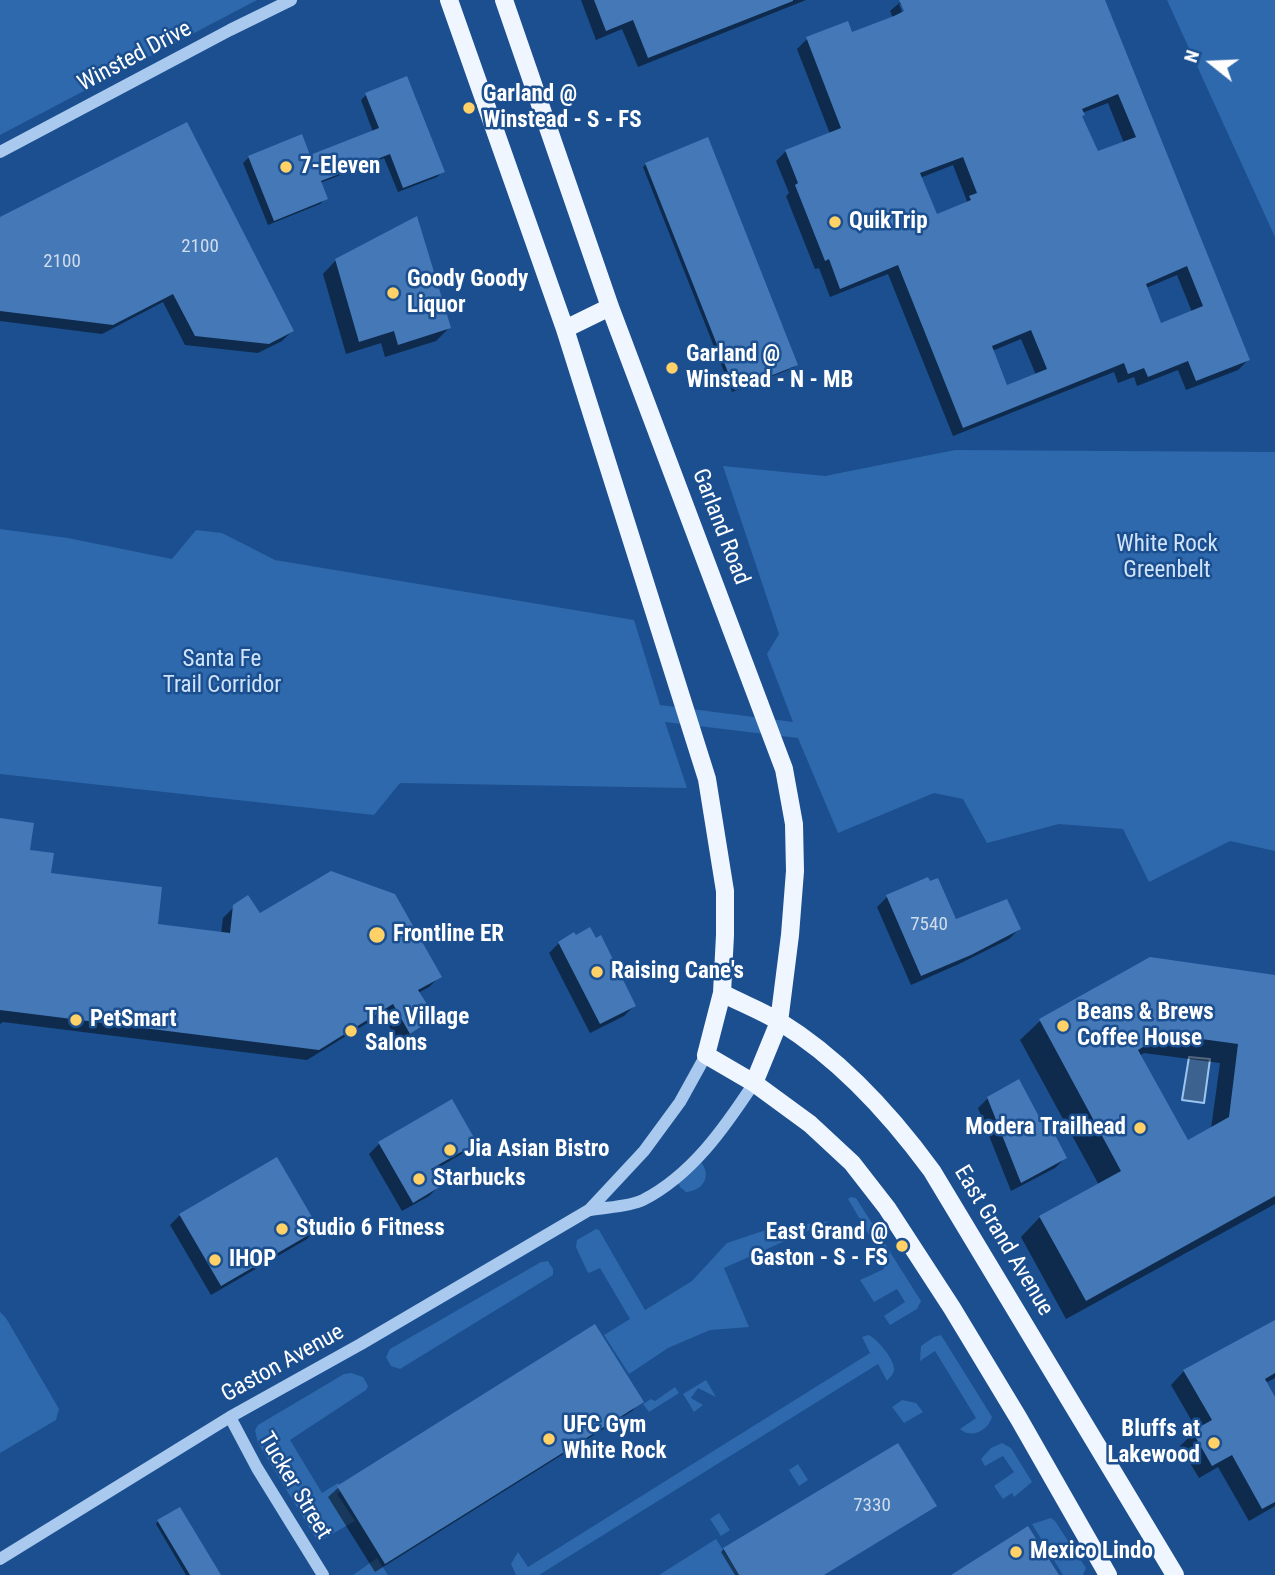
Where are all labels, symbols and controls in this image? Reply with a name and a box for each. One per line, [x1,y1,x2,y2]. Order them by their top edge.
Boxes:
street label: Winsted Drive [74,16,196,98]
north arrow [1177,28,1247,98]
text: N [1179,47,1204,65]
place label: Garland @ Winstead - S - FS [483,81,642,135]
marker: Garland @ Winstead - S - FS [461,100,477,116]
place label: 7-Eleven [300,153,380,181]
marker: 7-Eleven [278,159,294,175]
place label: QuikTrip [849,208,928,236]
marker: QuikTrip [827,214,843,230]
house number: 2100 [181,236,219,258]
house number: 2100 [43,251,81,273]
place label: Goody Goody Liquor [407,266,528,320]
marker: Goody Goody Liquor [385,285,401,301]
place label: Garland @ Winstead - N - MB [686,341,853,395]
marker: Garland @ Winstead - N - MB [664,360,680,376]
street label: Garland Road [685,465,755,589]
park label: White Rock Greenbelt [1116,531,1218,585]
park label: Santa Fe Trail Corridor [163,646,281,700]
house number: 7540 [910,914,948,936]
place label: Frontline ER [393,921,504,949]
marker: Frontline ER [367,925,387,945]
place label: Raising Cane's [611,958,744,986]
marker: Raising Cane's [589,964,605,980]
place label: Beans & Brews Coffee House [1077,999,1214,1053]
place label: The Village Salons [365,1004,469,1058]
place label: PetSmart [90,1006,177,1034]
marker: PetSmart [68,1012,84,1028]
marker: Beans & Brews Coffee House [1055,1018,1071,1034]
marker: The Village Salons [343,1023,359,1039]
place label: Modera Trailhead [965,1114,1126,1142]
marker: Modera Trailhead [1132,1120,1148,1136]
place label: Jia Asian Bistro [464,1136,609,1164]
marker: Jia Asian Bistro [442,1142,458,1158]
street label: East Grand Avenue [947,1161,1059,1321]
place label: Starbucks [433,1165,526,1193]
marker: Starbucks [411,1171,427,1187]
place label: Studio 6 Fitness [296,1215,445,1243]
place label: East Grand @ Gaston - S - FS [750,1219,888,1273]
marker: Studio 6 Fitness [274,1221,290,1237]
marker: East Grand @ Gaston - S - FS [894,1238,910,1254]
place label: IHOP [229,1246,276,1274]
marker: IHOP [207,1252,223,1268]
street label: Gaston Avenue [217,1319,349,1409]
place label: UFC Gym White Rock [563,1412,666,1466]
place label: Bluffs at Lakewood [1108,1416,1200,1470]
street label: Tucker Street [251,1428,337,1544]
marker: UFC Gym White Rock [541,1431,557,1447]
marker: Bluffs at Lakewood [1206,1435,1222,1451]
house number: 7330 [853,1495,891,1517]
place label: Mexico Lindo [1030,1538,1153,1566]
marker: Mexico Lindo [1008,1544,1024,1560]

